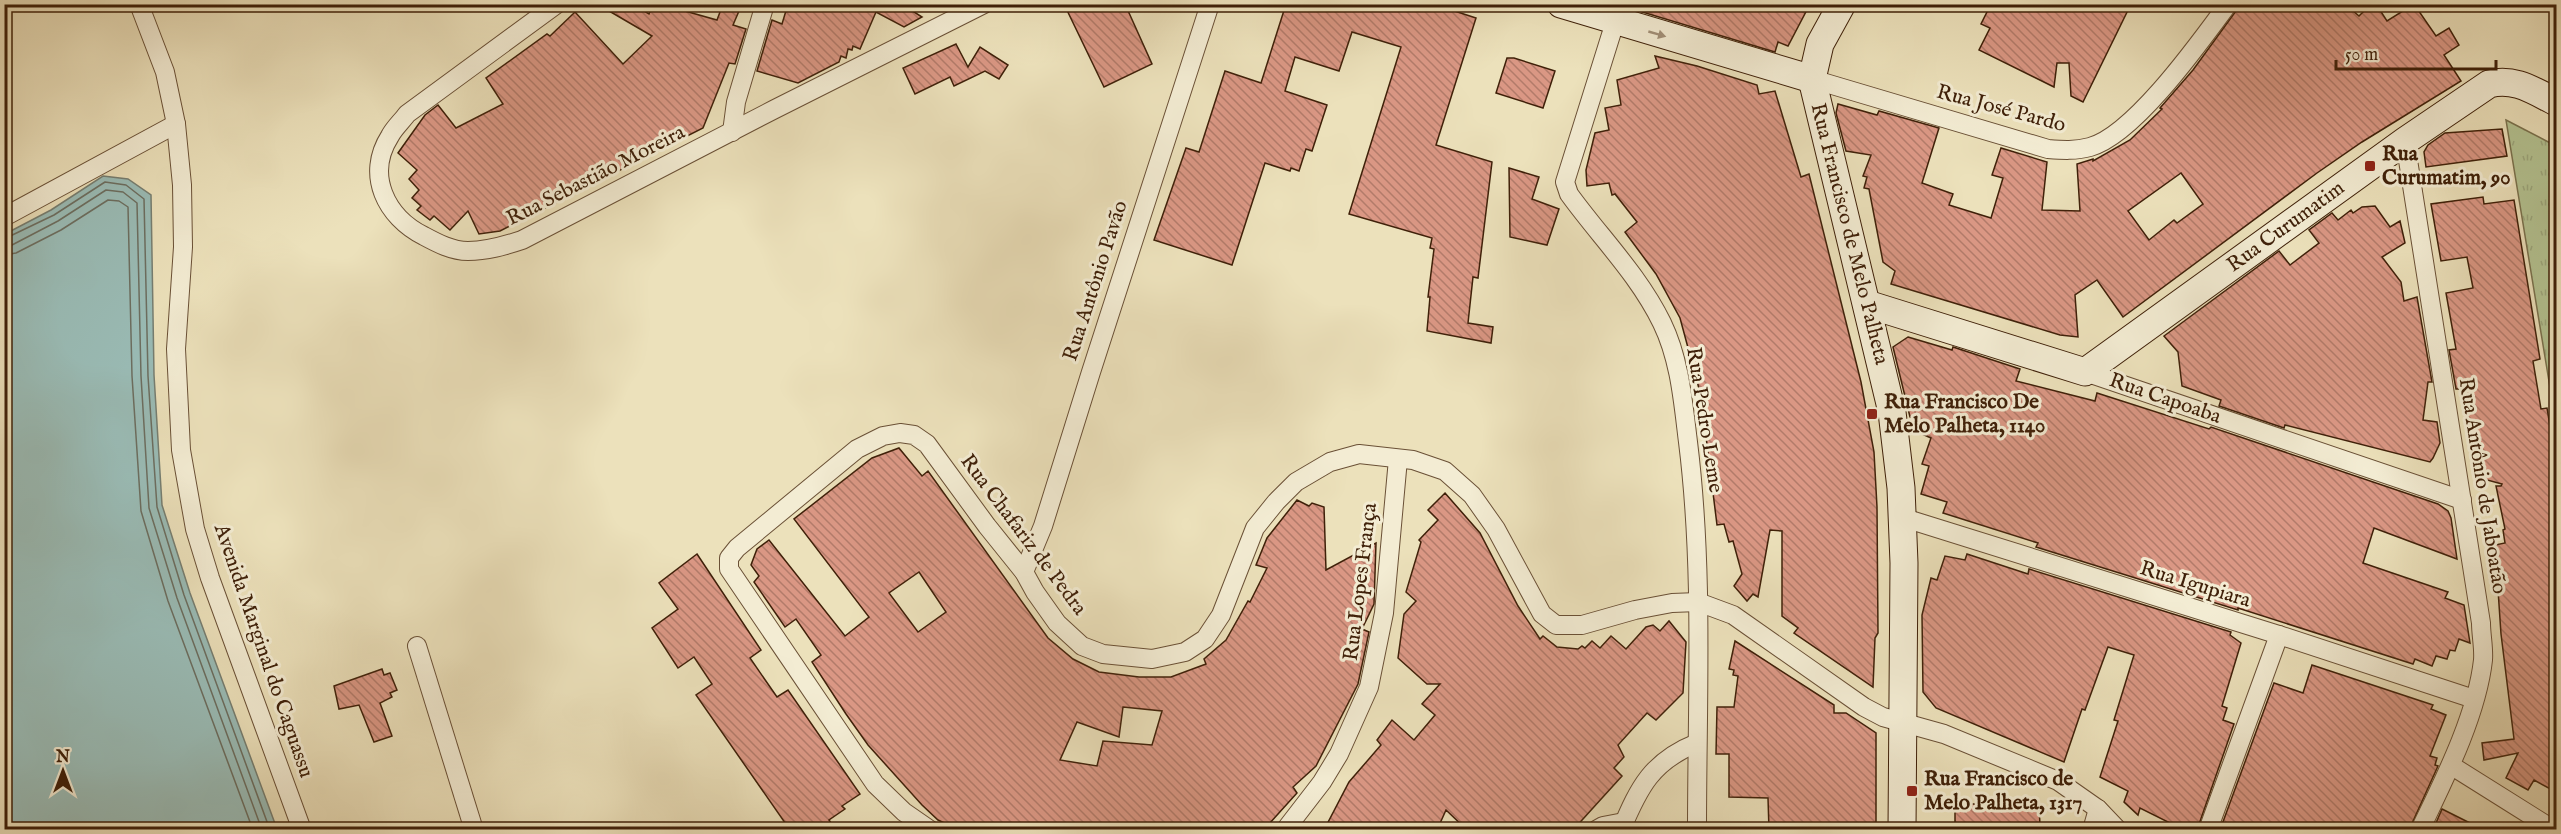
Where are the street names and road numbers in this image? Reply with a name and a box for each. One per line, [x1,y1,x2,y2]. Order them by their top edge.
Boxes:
street label: Rua José Pardo [1933,79,2069,139]
street label: Rua Francisco de Melo Palheta [1803,101,1895,368]
street label: Rua Sebastião Moreira [502,119,691,233]
street label: Rua Curumatim [2222,175,2350,279]
street label: Rua Antônio Pavão [1057,197,1135,365]
street label: Rua Pedro Leme [1679,345,1729,495]
street label: Rua Capoaba [2105,367,2225,431]
street label: Rua Antônio de Jaboatão [2452,376,2512,596]
street label: Rua Chafariz de Pedra [954,449,1093,622]
street label: Rua Lopes França [1338,501,1384,663]
street label: Avenida Marginal do Caguassu [207,520,319,781]
street label: Rua Igupiara [2136,555,2255,615]

